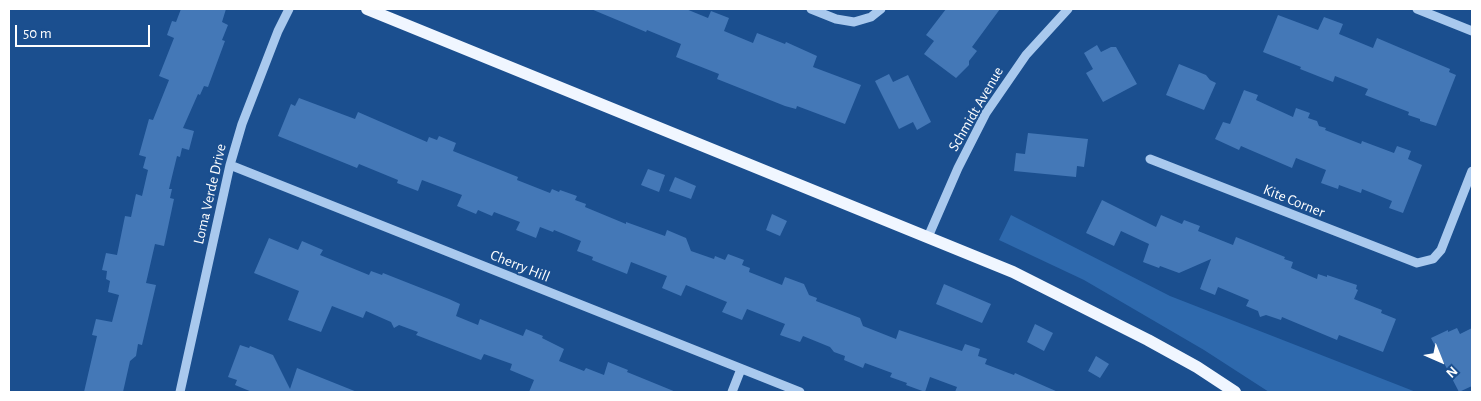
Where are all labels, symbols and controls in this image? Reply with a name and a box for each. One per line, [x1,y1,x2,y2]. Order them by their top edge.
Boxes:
scale bar [18,15,152,47]
text: 50 m [23,26,52,41]
street label: Schmidt Avenue [945,64,1007,154]
street label: Loma Verde Drive [190,142,230,246]
street label: Kite Corner [1261,181,1327,221]
street label: Cherry Hill [488,246,552,286]
north arrow [1416,336,1466,386]
text: N [1443,363,1460,380]

